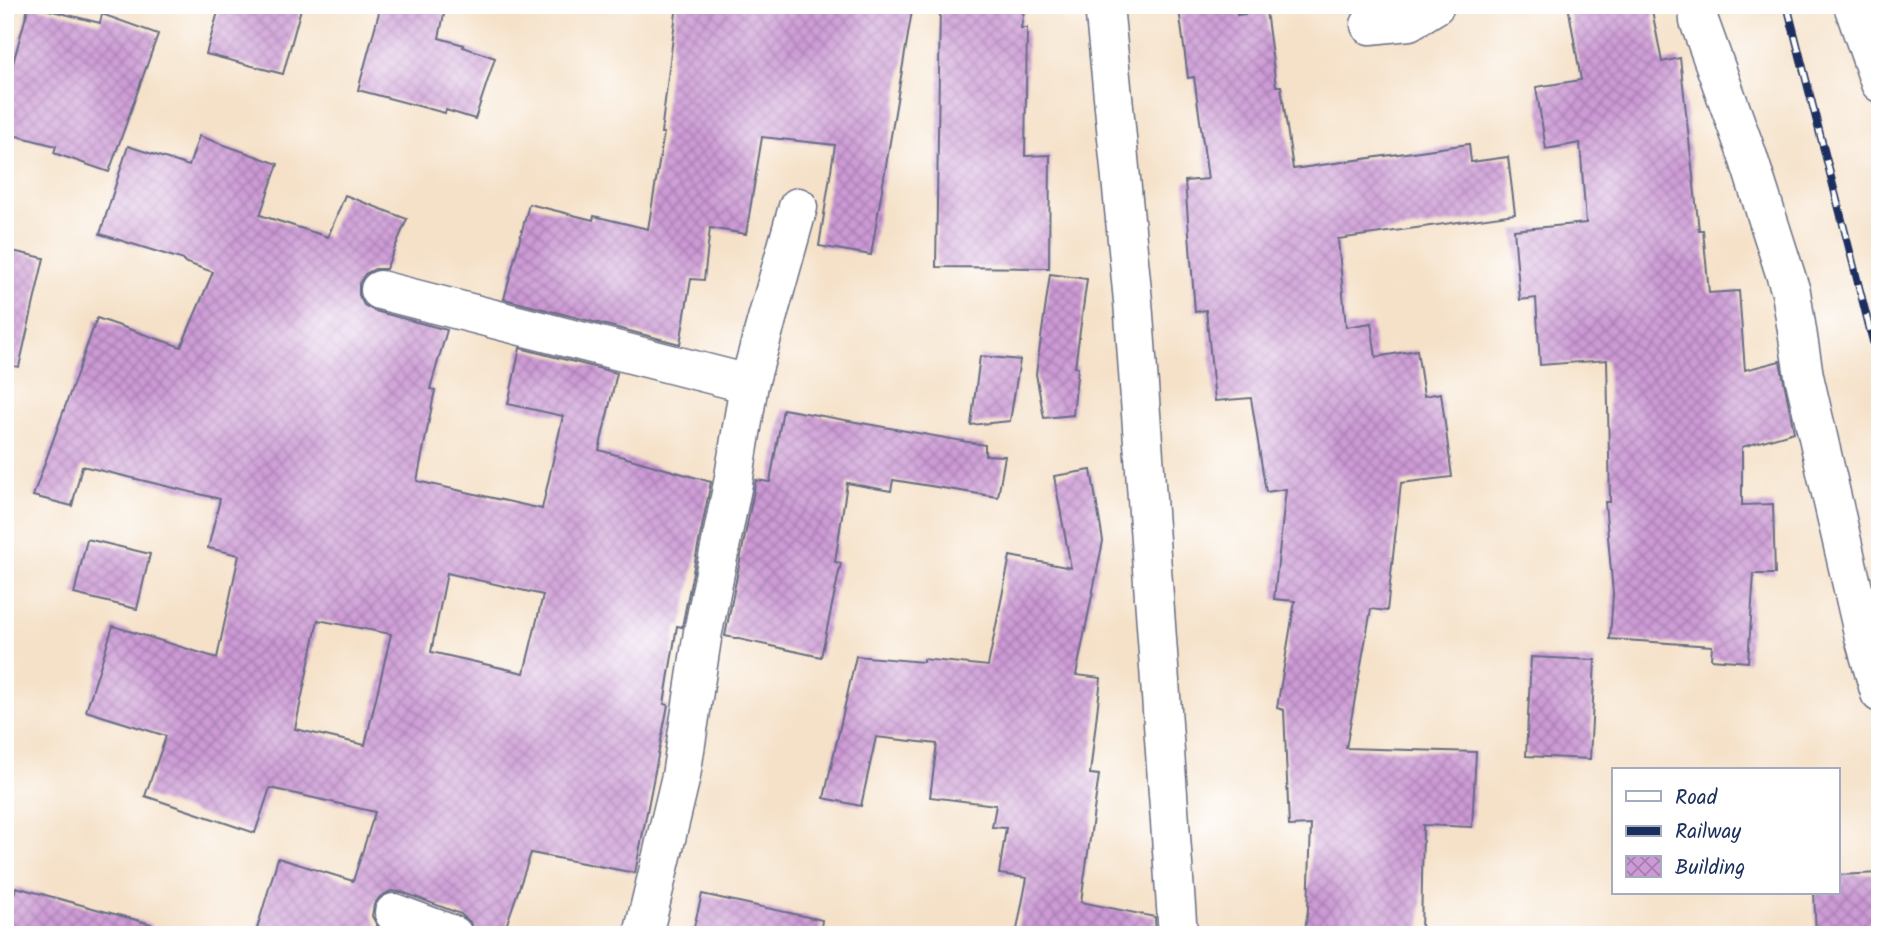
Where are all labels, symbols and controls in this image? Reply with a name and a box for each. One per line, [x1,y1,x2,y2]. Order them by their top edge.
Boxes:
legend [1612,768,1840,894]
text: Road [1675,782,1718,815]
text: Railway [1675,816,1741,849]
text: Building [1675,852,1745,885]

